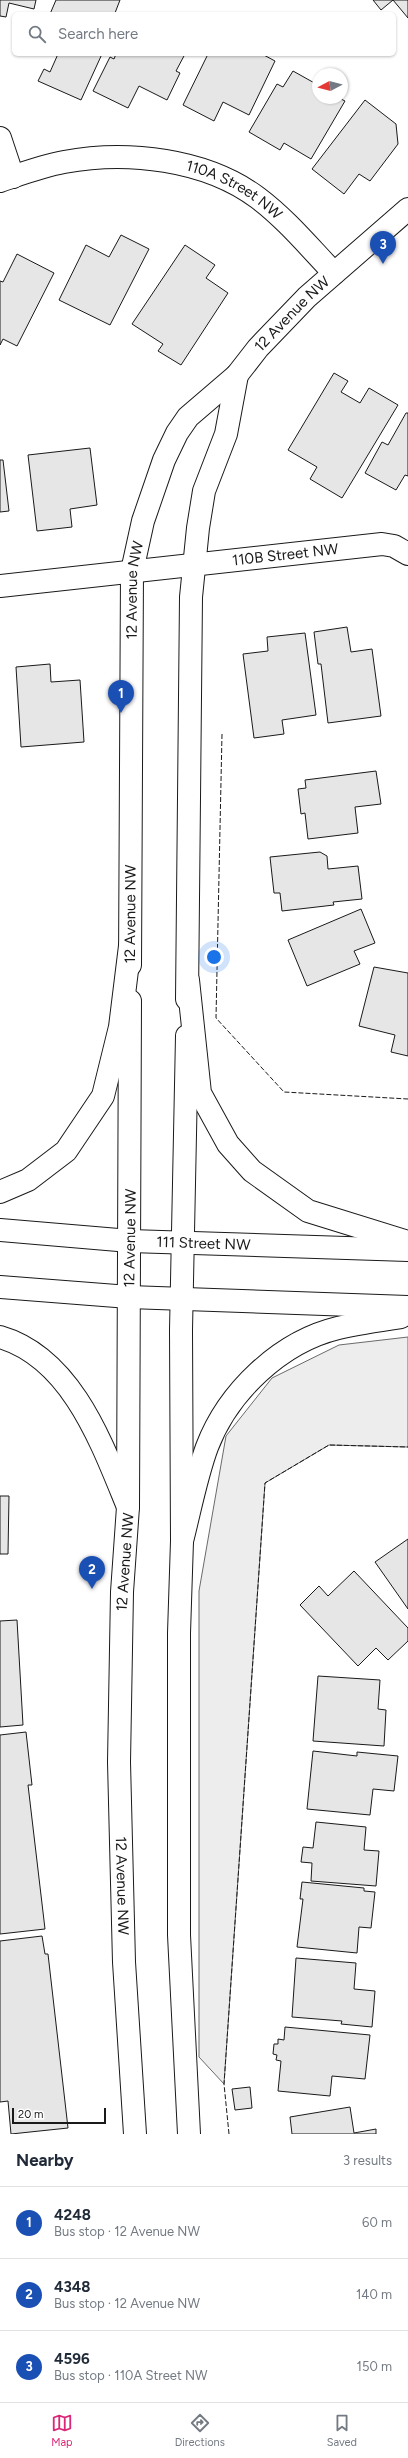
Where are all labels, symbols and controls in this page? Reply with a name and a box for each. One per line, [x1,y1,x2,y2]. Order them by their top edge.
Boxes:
search box [12,12,396,56]
icon: search [26,23,48,45]
text: Search here [58,25,138,43]
north arrow [312,68,348,104]
street label: 110A Street NW [184,157,286,223]
pin: 3 [370,231,396,264]
street label: 12 Avenue NW [251,272,334,355]
street label: 12 Avenue NW [123,539,147,639]
street label: 110B Street NW [231,540,340,569]
pin: 1 [108,680,134,713]
street label: 12 Avenue NW [121,864,140,963]
your location [204,947,224,967]
street label: 12 Avenue NW [120,1188,140,1288]
street label: 111 Street NW [156,1233,251,1254]
street label: 12 Avenue NW [113,1512,137,1612]
pin: 2 [79,1556,105,1589]
street label: 12 Avenue NW [112,1836,132,1936]
scale bar [12,2106,106,2125]
text: 20 m [18,2108,43,2121]
text: Nearby [16,2150,74,2170]
text: 3 results [343,2153,392,2168]
text: 4248 [54,2206,91,2224]
text: 1 [26,2215,32,2230]
text: 60 m [362,2215,392,2230]
text: Bus stop · 12 Avenue NW [54,2224,200,2239]
text: 4348 [54,2278,91,2296]
text: 2 [25,2287,33,2302]
text: 140 m [356,2287,392,2302]
text: Bus stop · 12 Avenue NW [54,2296,200,2311]
text: 4596 [54,2350,90,2368]
text: 3 [25,2359,33,2374]
text: 150 m [357,2359,392,2374]
text: Bus stop · 110A Street NW [54,2368,208,2383]
tab: Map [51,2412,73,2449]
tab: Directions [175,2412,225,2449]
tab: Saved [327,2412,357,2449]

